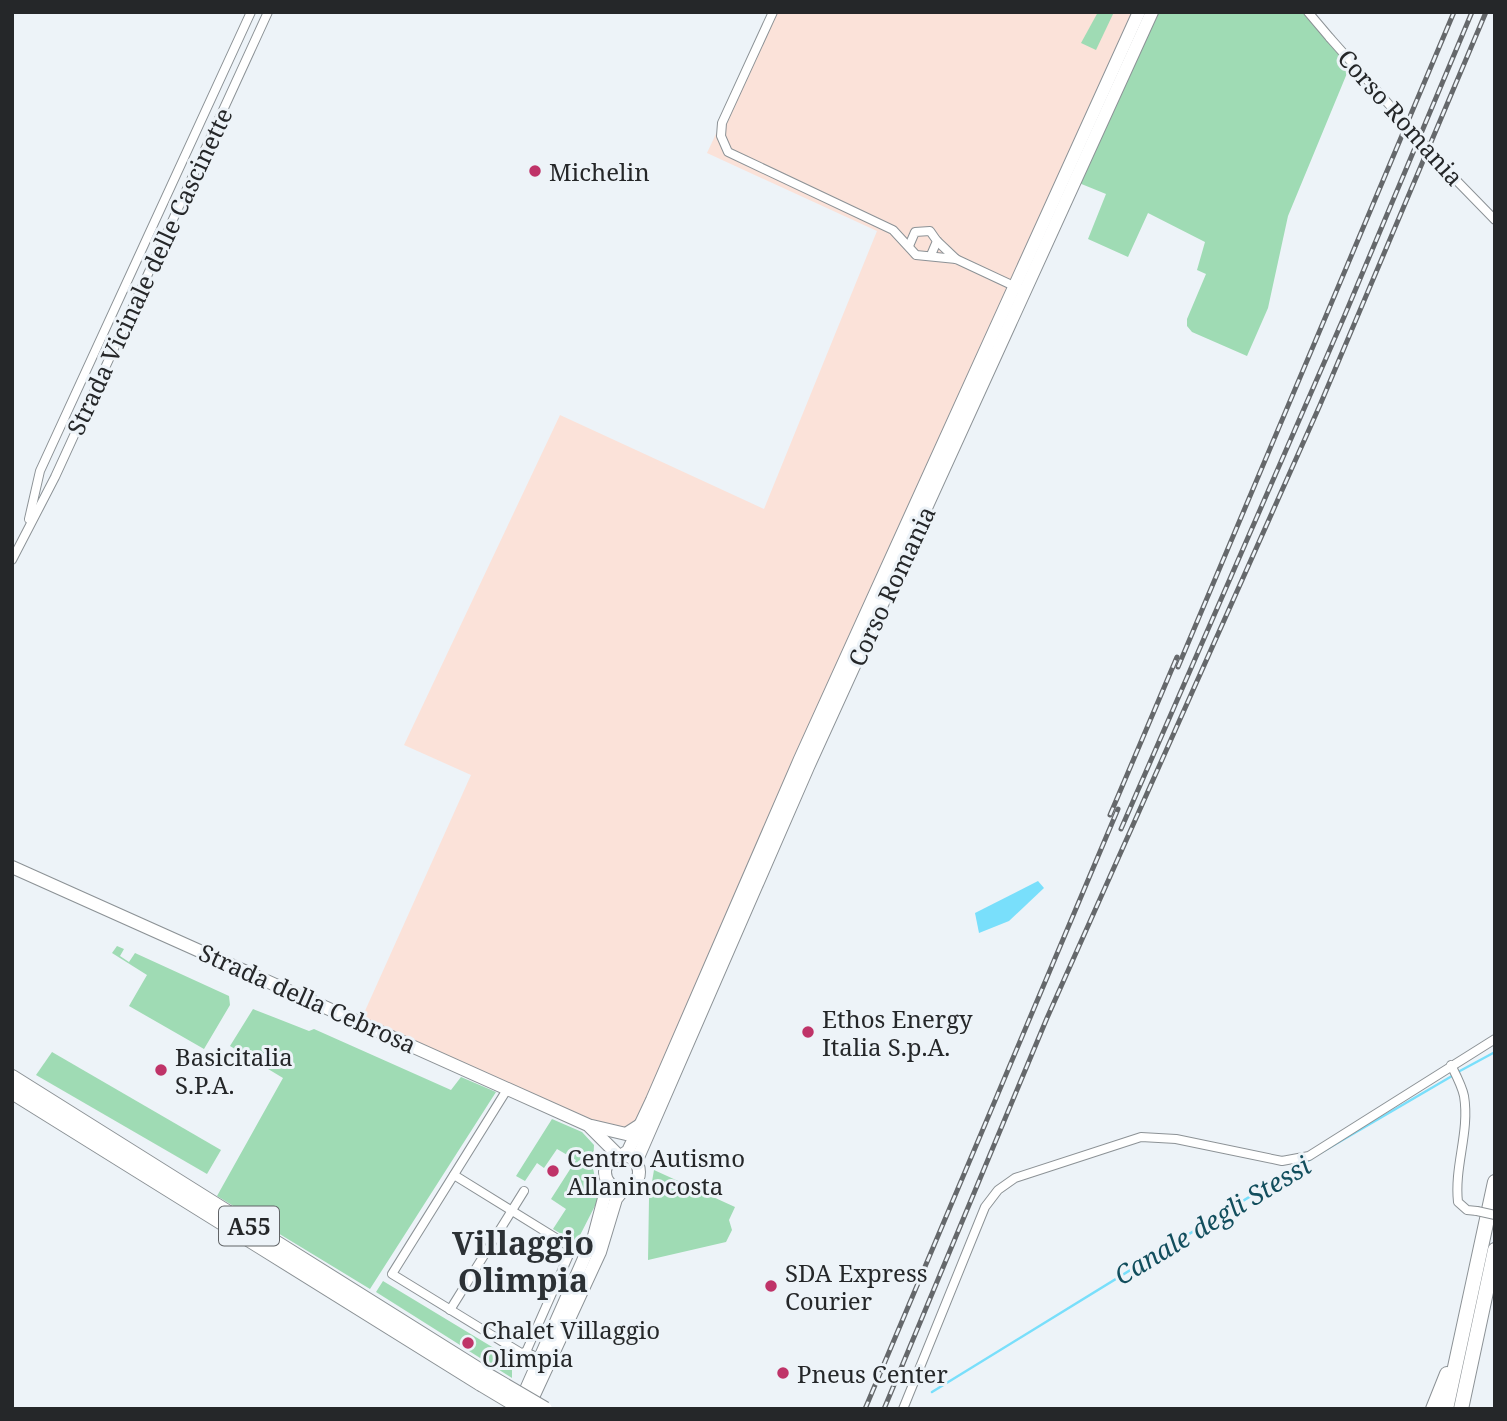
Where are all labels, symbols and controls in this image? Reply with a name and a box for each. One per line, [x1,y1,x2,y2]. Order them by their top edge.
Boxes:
street label: Corso Romania [1331,42,1471,192]
street label: Strada Vicinale delle Cascinette [59,102,239,440]
place label: Michelin [549,155,650,188]
marker: Michelin [527,163,543,179]
street label: Corso Romania [839,501,943,671]
street label: Strada della Cebrosa [194,935,422,1061]
place label: Ethos Energy Italia S.p.A. [822,1002,973,1063]
marker: Ethos Energy Italia S.p.A. [800,1024,816,1040]
place label: Basicitalia S.P.A. [175,1040,293,1101]
marker: Basicitalia S.P.A. [153,1062,169,1078]
place label: Centro Autismo Allaninocosta [567,1141,745,1202]
water label: Canale degli Stessi [1107,1147,1317,1293]
marker: Centro Autismo Allaninocosta [545,1163,561,1179]
road number: A55 [219,1206,279,1246]
district label: Villaggio Olimpia [452,1221,594,1301]
place label: SDA Express Courier [785,1256,928,1317]
marker: SDA Express Courier [763,1278,779,1294]
place label: Chalet Villaggio Olimpia [482,1313,660,1374]
marker: Chalet Villaggio Olimpia [460,1335,476,1351]
place label: Pneus Center [797,1357,948,1390]
marker: Pneus Center [775,1365,791,1381]

